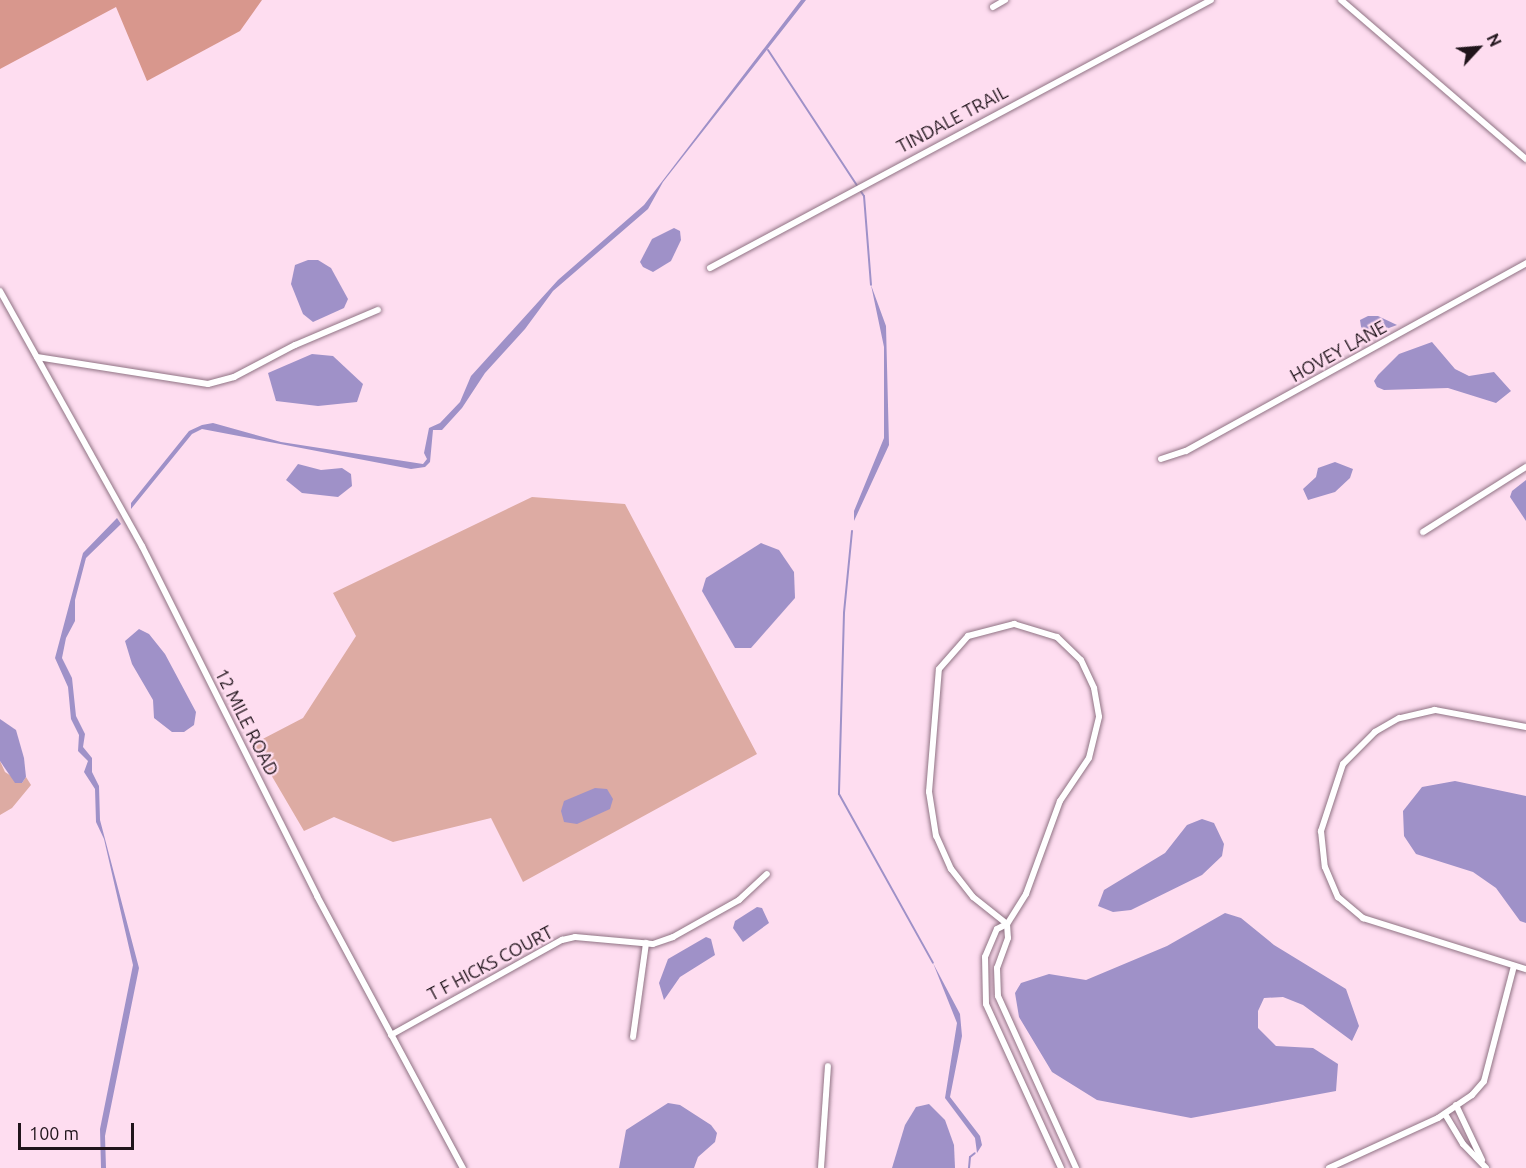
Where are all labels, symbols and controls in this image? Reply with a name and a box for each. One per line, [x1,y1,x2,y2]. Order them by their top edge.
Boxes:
north arrow [1448,18,1508,78]
text: N [1483,31,1505,49]
street label: TINDALE TRAIL [893,81,1011,157]
street label: HOVEY LANE [1286,316,1390,386]
street label: 12 MILE ROAD [211,665,283,779]
street label: T F HICKS COURT [424,921,556,1005]
scale bar [21,1111,136,1149]
text: 100 m [29,1123,79,1143]

